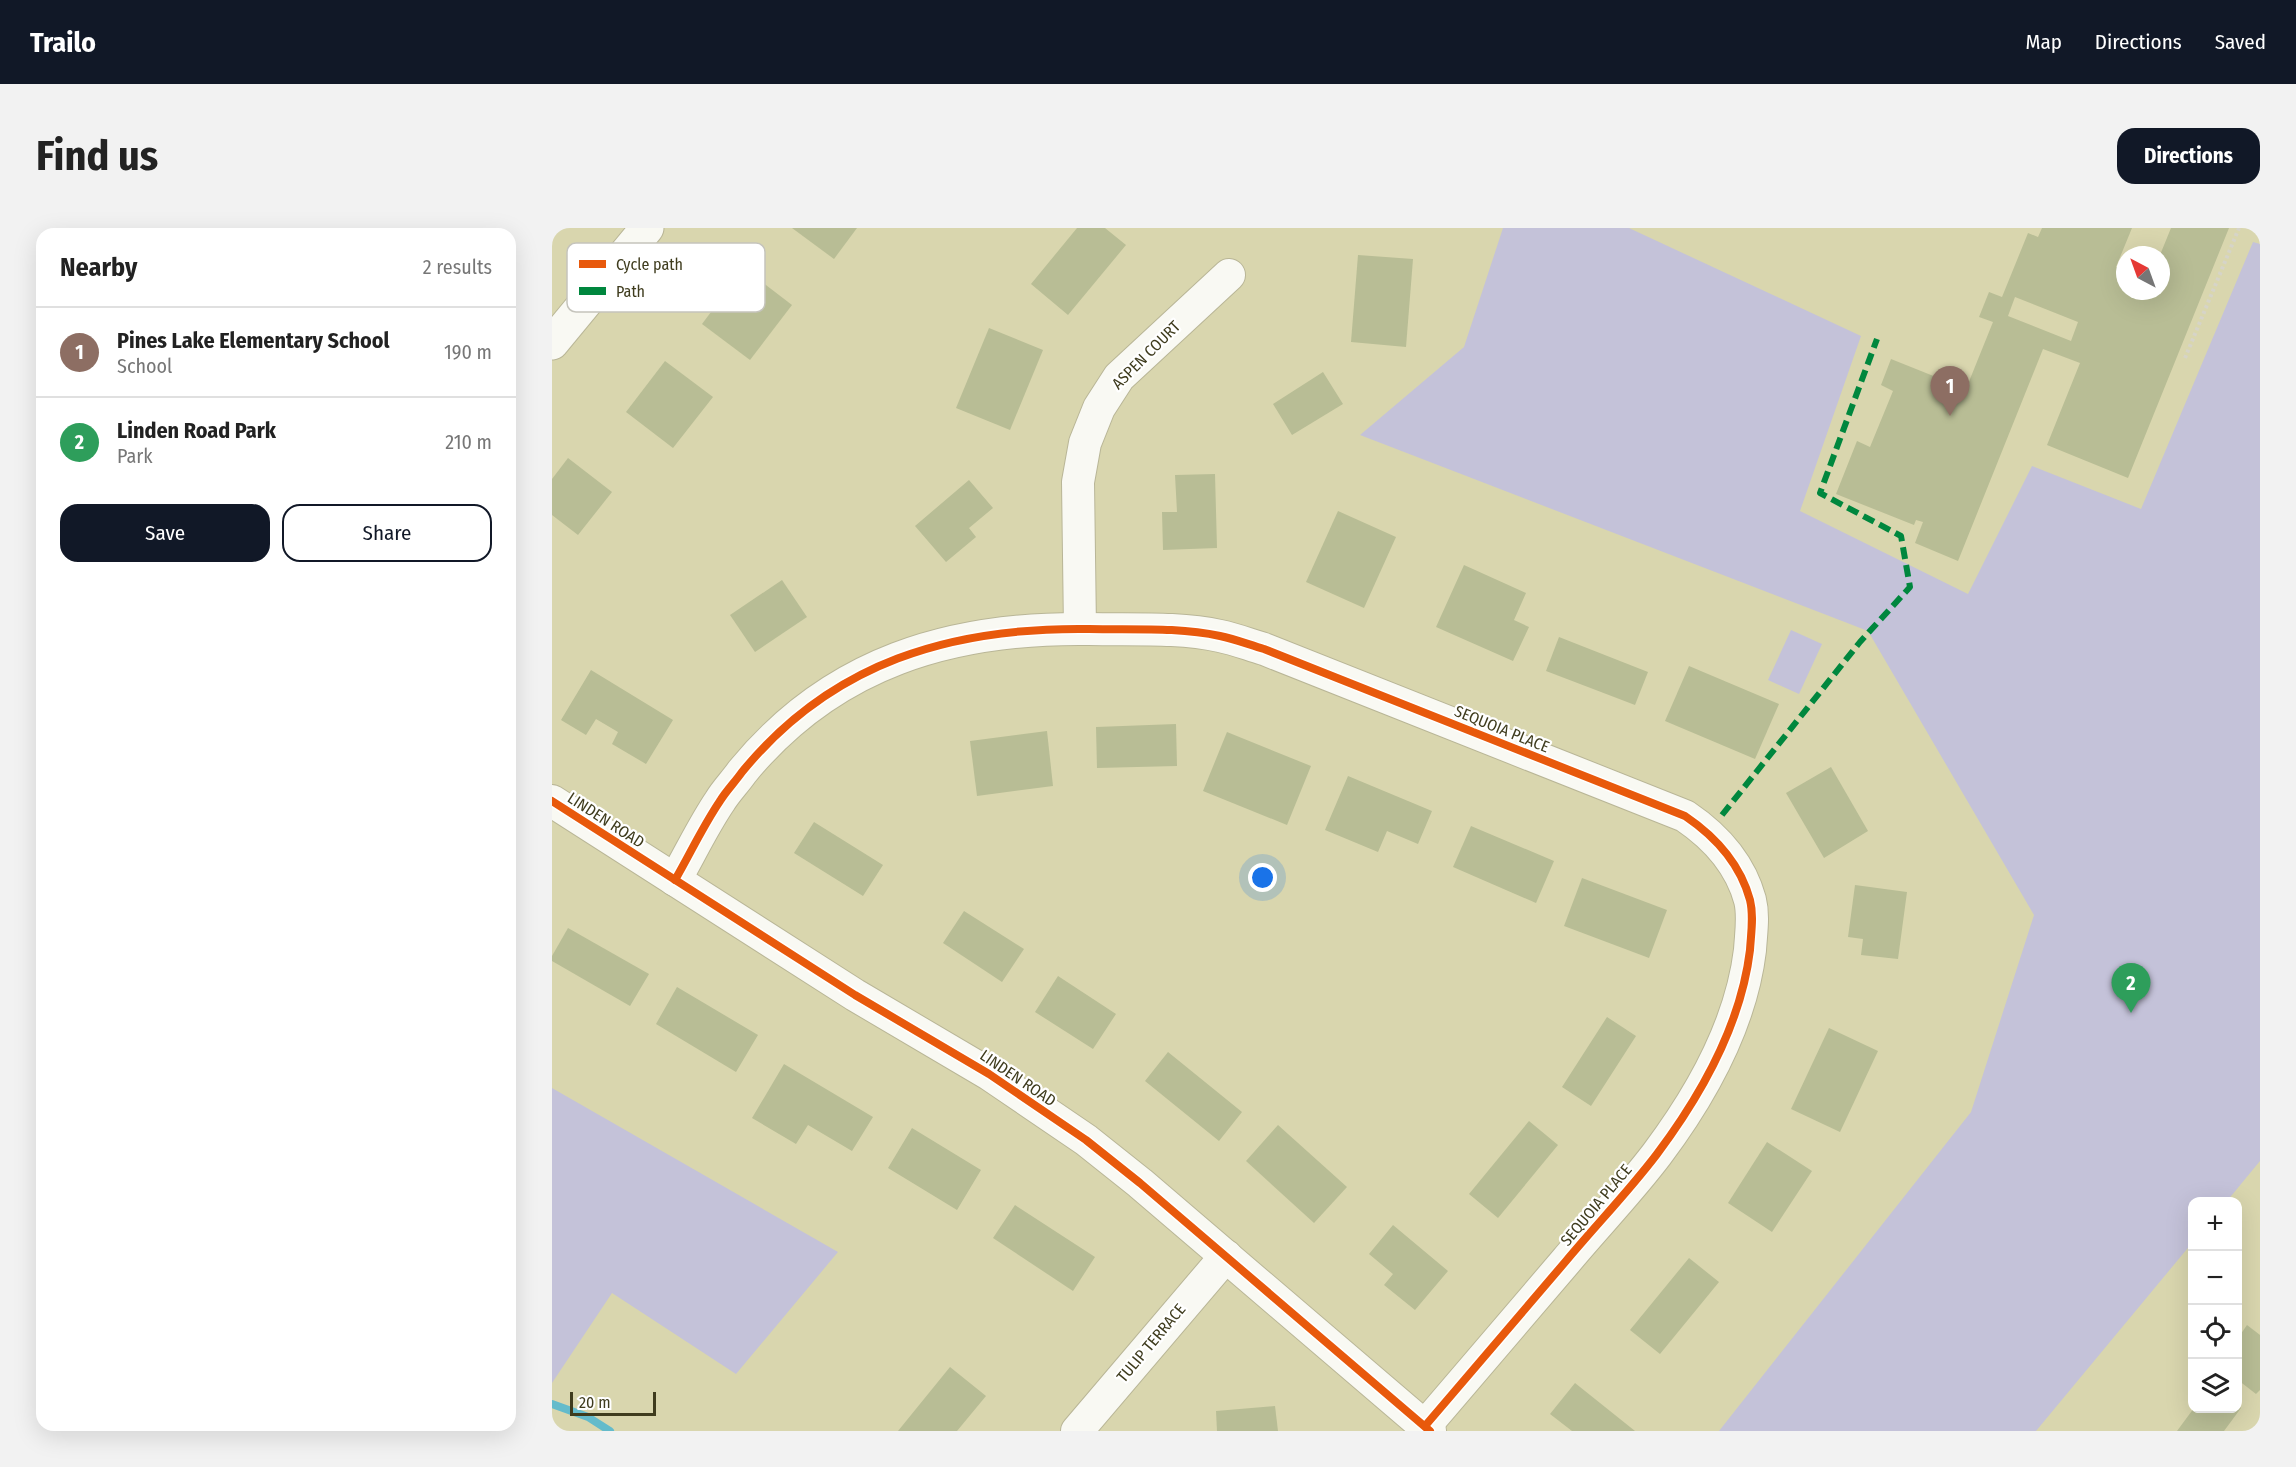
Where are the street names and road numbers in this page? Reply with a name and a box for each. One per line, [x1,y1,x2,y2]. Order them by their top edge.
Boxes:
street label: ASPEN COURT [1108,316,1185,393]
street label: SEQUOIA PLACE [1452,701,1552,757]
street label: LINDEN ROAD [564,788,648,852]
street label: LINDEN ROAD [976,1046,1060,1110]
street label: SEQUOIA PLACE [1556,1160,1636,1250]
street label: TULIP TERRACE [1113,1300,1189,1386]

